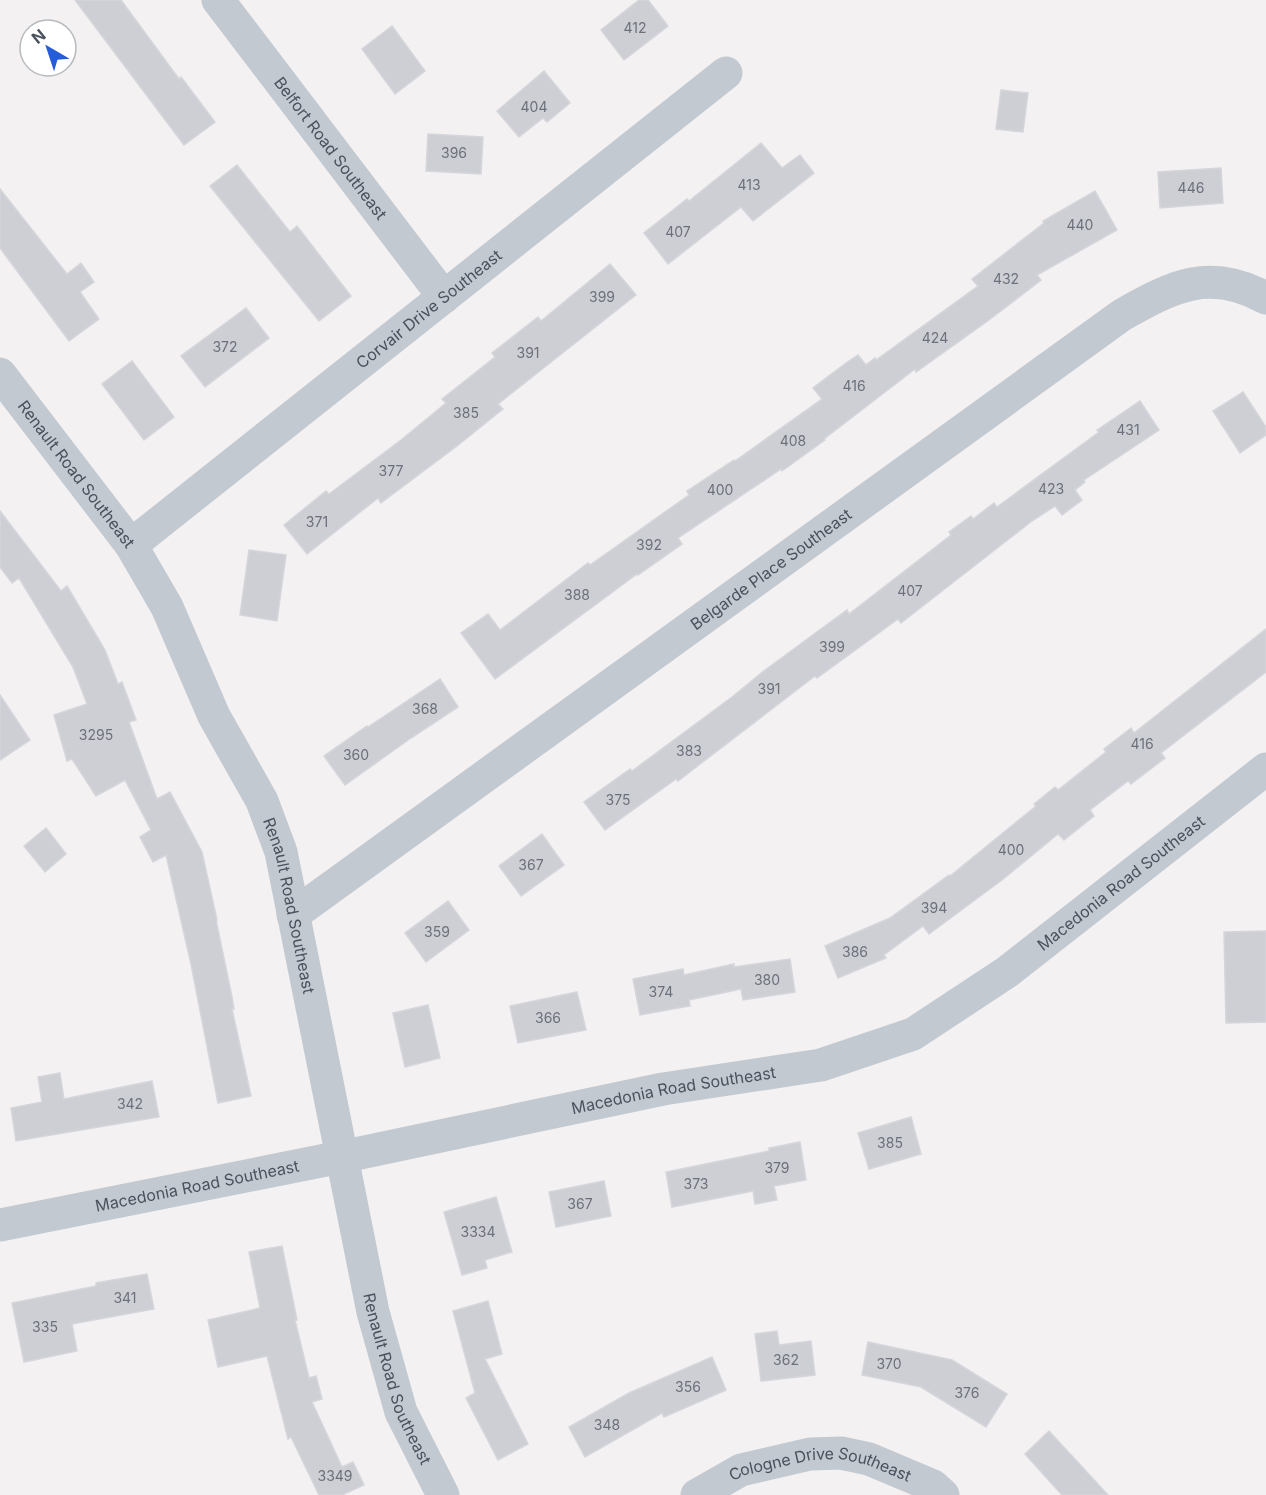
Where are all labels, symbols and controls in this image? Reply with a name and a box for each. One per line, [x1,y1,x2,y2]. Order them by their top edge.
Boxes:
north arrow [18,18,78,78]
house number: 412 [623,19,647,36]
text: N [28,25,50,48]
street label: Belfort Road Southeast [270,73,391,223]
house number: 404 [521,98,547,115]
house number: 396 [441,144,467,161]
house number: 413 [737,176,761,193]
house number: 446 [1178,179,1204,196]
house number: 440 [1067,216,1093,233]
house number: 407 [665,223,691,240]
street label: Corvair Drive Southeast [352,245,506,373]
house number: 432 [993,270,1019,287]
house number: 399 [589,288,615,305]
house number: 424 [922,329,948,346]
house number: 372 [212,338,238,355]
house number: 391 [516,344,540,361]
house number: 416 [842,377,866,394]
street label: Renault Road Southeast [14,396,139,552]
house number: 385 [453,404,479,421]
house number: 431 [1116,421,1140,438]
house number: 408 [780,432,806,449]
house number: 377 [379,462,403,479]
house number: 423 [1038,480,1064,497]
house number: 400 [707,481,733,498]
street label: Belgarde Place Southeast [686,504,855,634]
house number: 371 [306,513,328,530]
house number: 392 [636,536,662,553]
house number: 407 [897,582,923,599]
house number: 388 [564,586,590,603]
house number: 399 [819,638,845,655]
house number: 391 [757,680,781,697]
house number: 368 [412,700,438,717]
house number: 3295 [79,726,113,743]
house number: 416 [1130,735,1154,752]
house number: 383 [676,742,702,759]
house number: 360 [343,746,369,763]
house number: 375 [606,791,630,808]
street label: Macedonia Road Southeast [1033,811,1209,955]
street label: Renault Road Southeast [259,815,319,996]
house number: 400 [998,841,1024,858]
house number: 367 [518,856,544,873]
house number: 394 [921,899,947,916]
house number: 359 [424,923,450,940]
house number: 386 [842,943,868,960]
house number: 380 [754,971,780,988]
house number: 374 [649,983,673,1000]
house number: 366 [535,1009,561,1026]
street label: Macedonia Road Southeast [569,1062,777,1118]
house number: 342 [117,1095,143,1112]
house number: 385 [877,1134,903,1151]
street label: Macedonia Road Southeast [93,1156,301,1216]
house number: 379 [764,1159,790,1176]
house number: 373 [684,1175,709,1192]
house number: 367 [567,1195,593,1212]
house number: 3334 [461,1223,496,1240]
house number: 341 [113,1289,137,1306]
street label: Renault Road Southeast [359,1291,436,1468]
house number: 335 [32,1318,58,1335]
house number: 362 [773,1351,799,1368]
house number: 370 [876,1355,902,1372]
house number: 356 [675,1378,701,1395]
house number: 376 [954,1384,980,1401]
house number: 348 [594,1416,620,1433]
text: Cologne Drive Southeast [725,1443,914,1486]
house number: 3349 [317,1467,353,1484]
street label: Cologne Drive Southeast [726,1470,914,1490]

